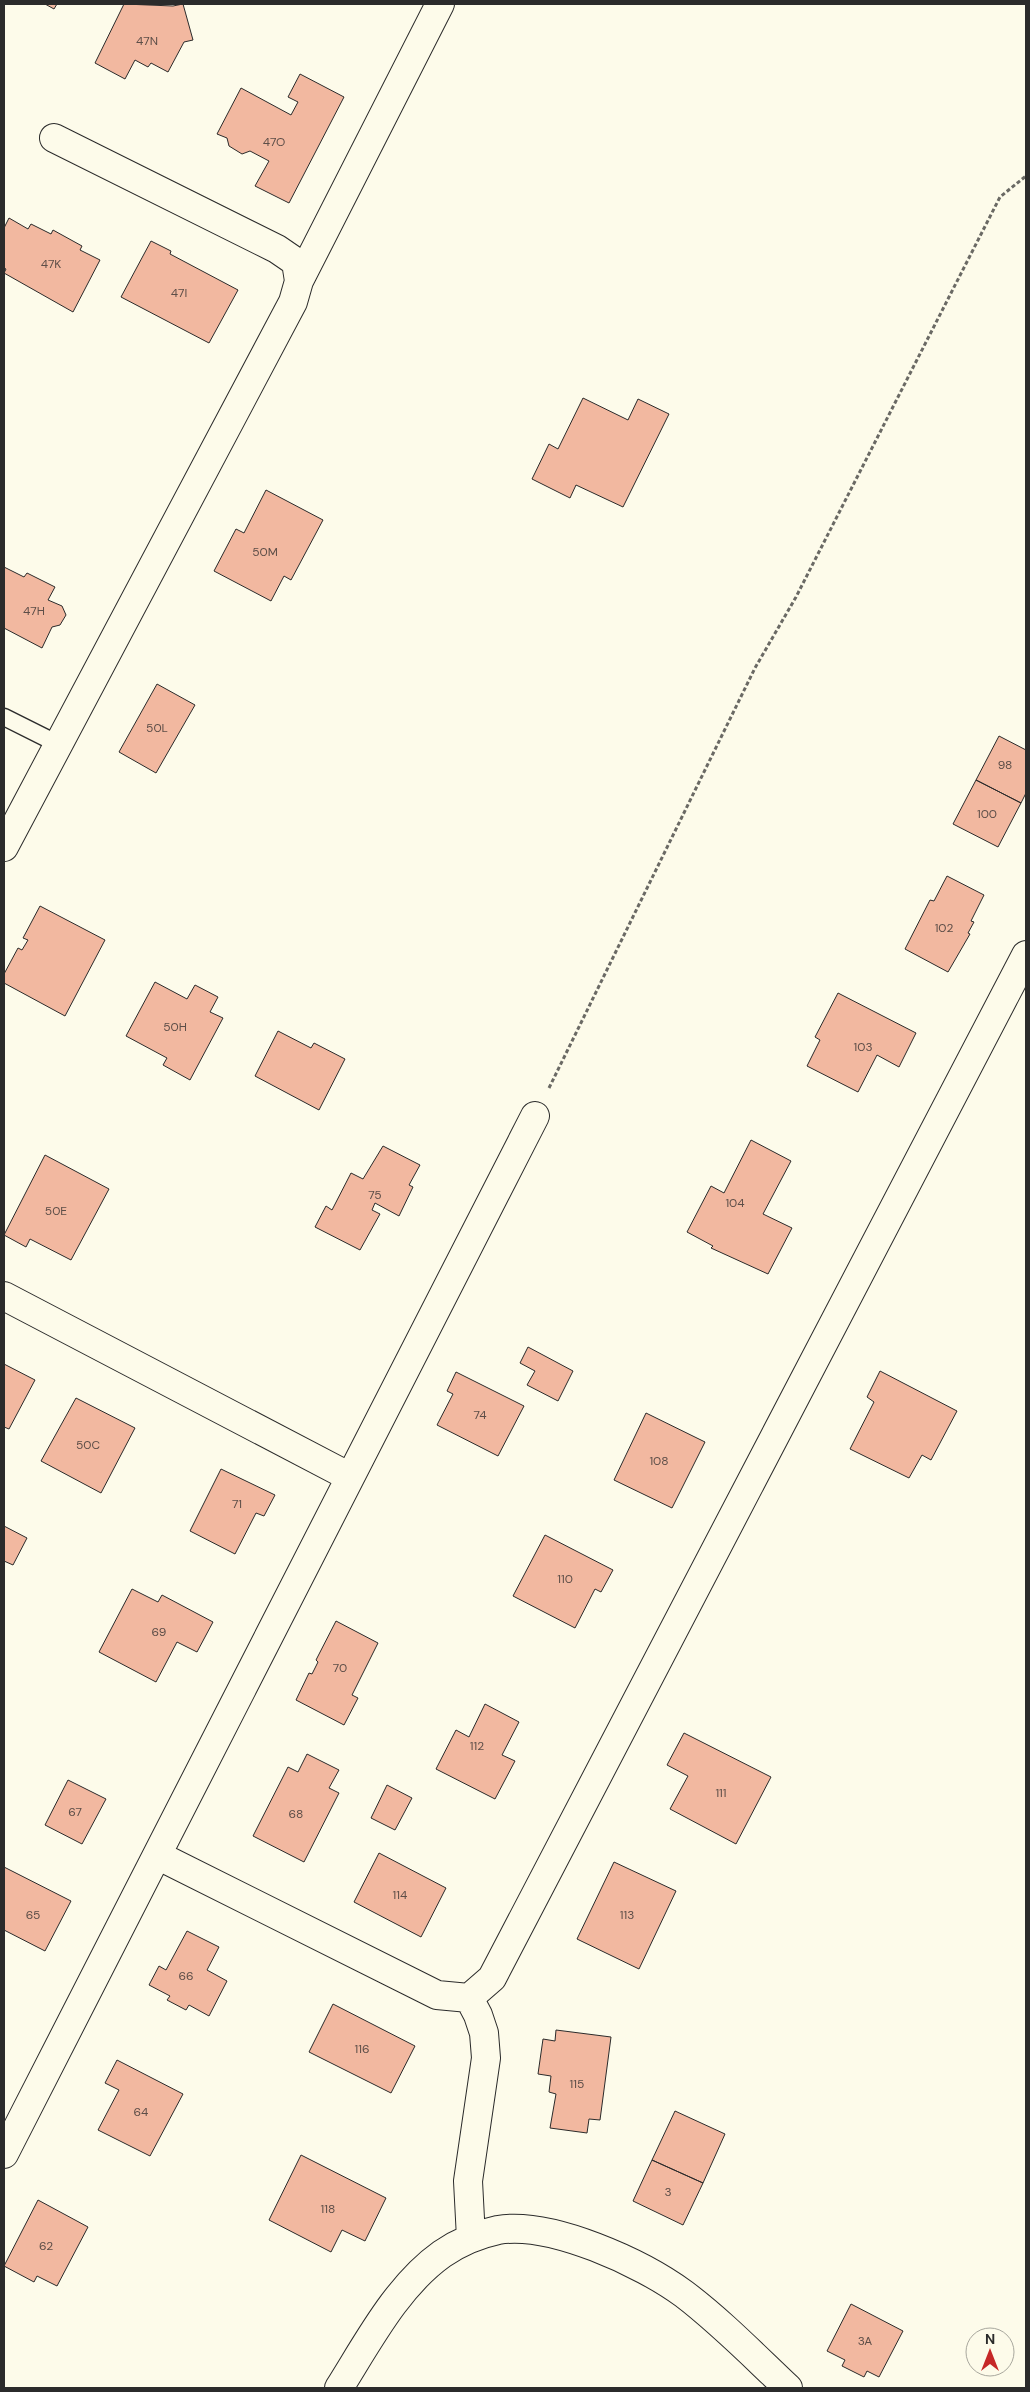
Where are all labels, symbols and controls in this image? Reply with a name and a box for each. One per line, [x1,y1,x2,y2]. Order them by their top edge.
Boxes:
house number: 47N [136,33,158,49]
house number: 47O [263,134,285,150]
house number: 47K [41,256,61,272]
house number: 47I [171,285,187,301]
house number: 50M [252,544,278,560]
house number: 47H [23,603,45,619]
house number: 50L [146,720,168,736]
house number: 98 [998,757,1012,773]
house number: 100 [977,806,997,822]
house number: 102 [935,920,953,936]
house number: 50H [163,1019,187,1035]
house number: 103 [853,1039,873,1055]
house number: 75 [368,1187,382,1203]
house number: 104 [725,1195,745,1211]
house number: 50E [45,1203,67,1219]
house number: 74 [474,1407,486,1423]
house number: 50C [76,1437,100,1453]
house number: 108 [649,1453,669,1469]
house number: 71 [232,1496,242,1512]
house number: 110 [557,1571,573,1587]
house number: 69 [152,1624,166,1640]
house number: 70 [333,1660,347,1676]
house number: 112 [470,1738,484,1754]
house number: 111 [715,1785,727,1801]
house number: 67 [68,1804,82,1820]
house number: 68 [289,1806,303,1822]
house number: 114 [393,1887,407,1903]
house number: 65 [26,1907,40,1923]
house number: 113 [620,1907,634,1923]
house number: 66 [178,1968,194,1984]
house number: 116 [354,2041,370,2057]
house number: 115 [570,2076,584,2092]
house number: 64 [134,2104,148,2120]
house number: 3 [664,2184,672,2200]
house number: 118 [321,2201,335,2217]
house number: 62 [39,2238,53,2254]
north arrow [965,2327,1015,2377]
text: N [985,2330,995,2348]
house number: 3A [858,2333,872,2349]

